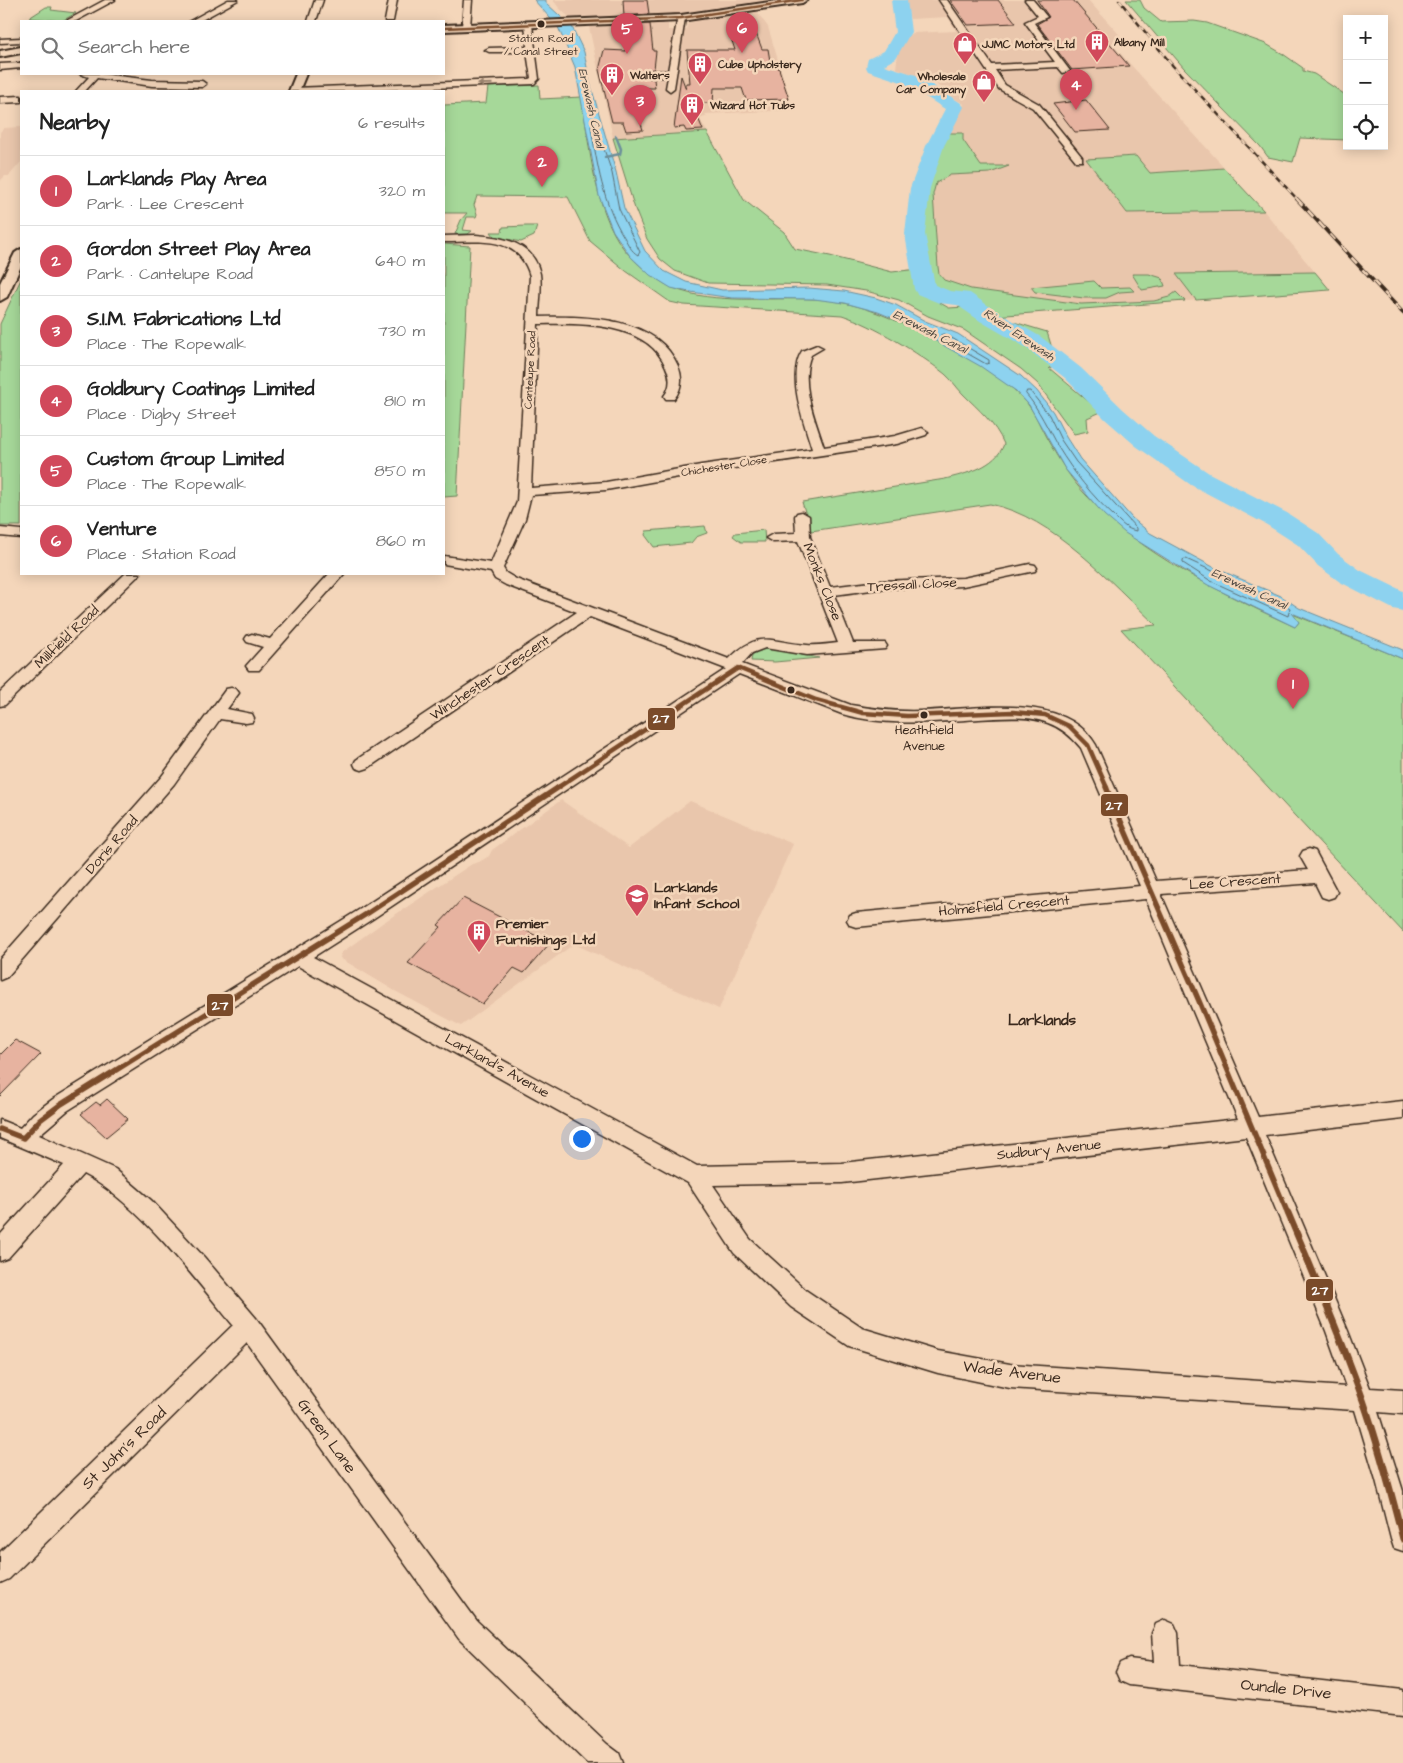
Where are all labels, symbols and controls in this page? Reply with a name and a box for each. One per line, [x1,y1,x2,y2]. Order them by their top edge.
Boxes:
pin: 6 [726,12,758,53]
pin: 5 [611,13,643,54]
map controls [1343,15,1388,150]
button: + [1343,15,1388,60]
marker: Station Road / Canal Street [536,19,546,29]
search box [20,20,445,75]
building icon: Albany Mill [1084,29,1110,63]
place label: Station Road / Canal Street [504,31,579,59]
shop icon: JJMC Motors Ltd [952,31,978,65]
icon: search [38,34,66,62]
text: Search here [78,34,190,61]
place label: Albany Mill [1114,35,1165,52]
place label: JJMC Motors Ltd [981,37,1075,52]
building icon: Cube Upholstery [687,51,713,85]
place label: Cube Upholstery [718,57,803,74]
button: − [1343,60,1388,105]
building icon: Walters [599,62,625,96]
water label: Erewash Canal [574,66,609,152]
place label: Walters [629,68,670,83]
place label: Wholesale Car Company [896,69,967,99]
shop icon: Wholesale Car Company [971,69,997,103]
pin: 4 [1060,69,1092,110]
one-way arrow [477,80,493,88]
pin: 3 [624,85,656,126]
building icon: Wizard Hot Tubs [679,92,705,126]
place label: Wizard Hot Tubs [709,98,795,113]
button: locate [1343,105,1388,150]
text: Nearby [40,108,110,137]
text: 6 results [358,112,425,134]
pin: 2 [526,146,558,187]
text: Larklands Play Area [87,166,266,193]
text: 1 [55,180,57,202]
text: 320 m [379,180,425,202]
text: Park · Lee Crescent [87,193,244,215]
text: Gordon Street Play Area [87,236,311,263]
text: 2 [51,250,61,272]
text: 640 m [375,250,425,272]
text: Park · Cantelupe Road [87,263,253,285]
water label: River Erewash [980,305,1059,366]
text: S.I.M. Fabrications Ltd [87,306,280,333]
water label: Erewash Canal [890,306,972,359]
text: 3 [52,320,60,342]
text: 730 m [378,320,425,342]
street label: Cantelupe Road [520,330,540,410]
text: Place · The Ropewalk [87,333,246,355]
text: Goldbury Coatings Limited [87,376,315,403]
text: 4 [51,390,61,412]
text: 810 m [384,390,425,412]
text: Place · Digby Street [87,403,236,425]
text: Custom Group Limited [87,446,284,473]
street label: Chichester Close [680,452,768,480]
text: 5 [50,460,62,482]
text: 850 m [374,460,425,482]
text: Place · The Ropewalk [87,473,246,495]
text: Venture [87,516,157,543]
text: 6 [51,530,61,552]
text: 860 m [376,530,425,552]
street label: Monks Close [797,540,847,624]
text: Place · Station Road [87,543,236,565]
water label: Erewash Canal [1209,564,1291,615]
street label: Tressall Close [867,573,958,597]
street label: Millfield Road [30,601,104,673]
street label: Winchester Crescent [426,630,554,726]
pin: 1 [1277,668,1309,709]
unlabelled marker [786,685,796,695]
line badge: 27 [647,707,676,731]
text: 27 [652,709,670,729]
marker: Heathfield Avenue [919,710,929,720]
place label: Heathfield Avenue [895,721,954,755]
line badge: 27 [1100,793,1129,817]
text: 27 [1105,796,1123,816]
street label: Doris Road [81,811,143,879]
street label: Lee Crescent [1189,869,1282,895]
place label: Larklands Infant School [654,878,740,914]
school or university icon: Larklands Infant School [624,883,650,917]
street label: Holmefield Crescent [938,890,1071,922]
place label: Premier Furnishings Ltd [496,914,596,951]
building icon: Premier Furnishings Ltd [466,919,492,953]
line badge: 27 [206,993,234,1017]
text: 27 [211,996,229,1016]
district label: Larklands [1008,1010,1077,1031]
street label: Larkland's Avenue [441,1029,553,1103]
your location [569,1126,595,1152]
street label: Sudbury Avenue [996,1135,1103,1165]
line badge: 27 [1305,1278,1334,1302]
text: 27 [1311,1281,1329,1301]
street label: Wade Avenue [962,1355,1063,1389]
street label: Green Lane [292,1394,362,1478]
street label: St John's Road [77,1402,171,1494]
street label: Oundle Drive [1239,1673,1333,1705]

